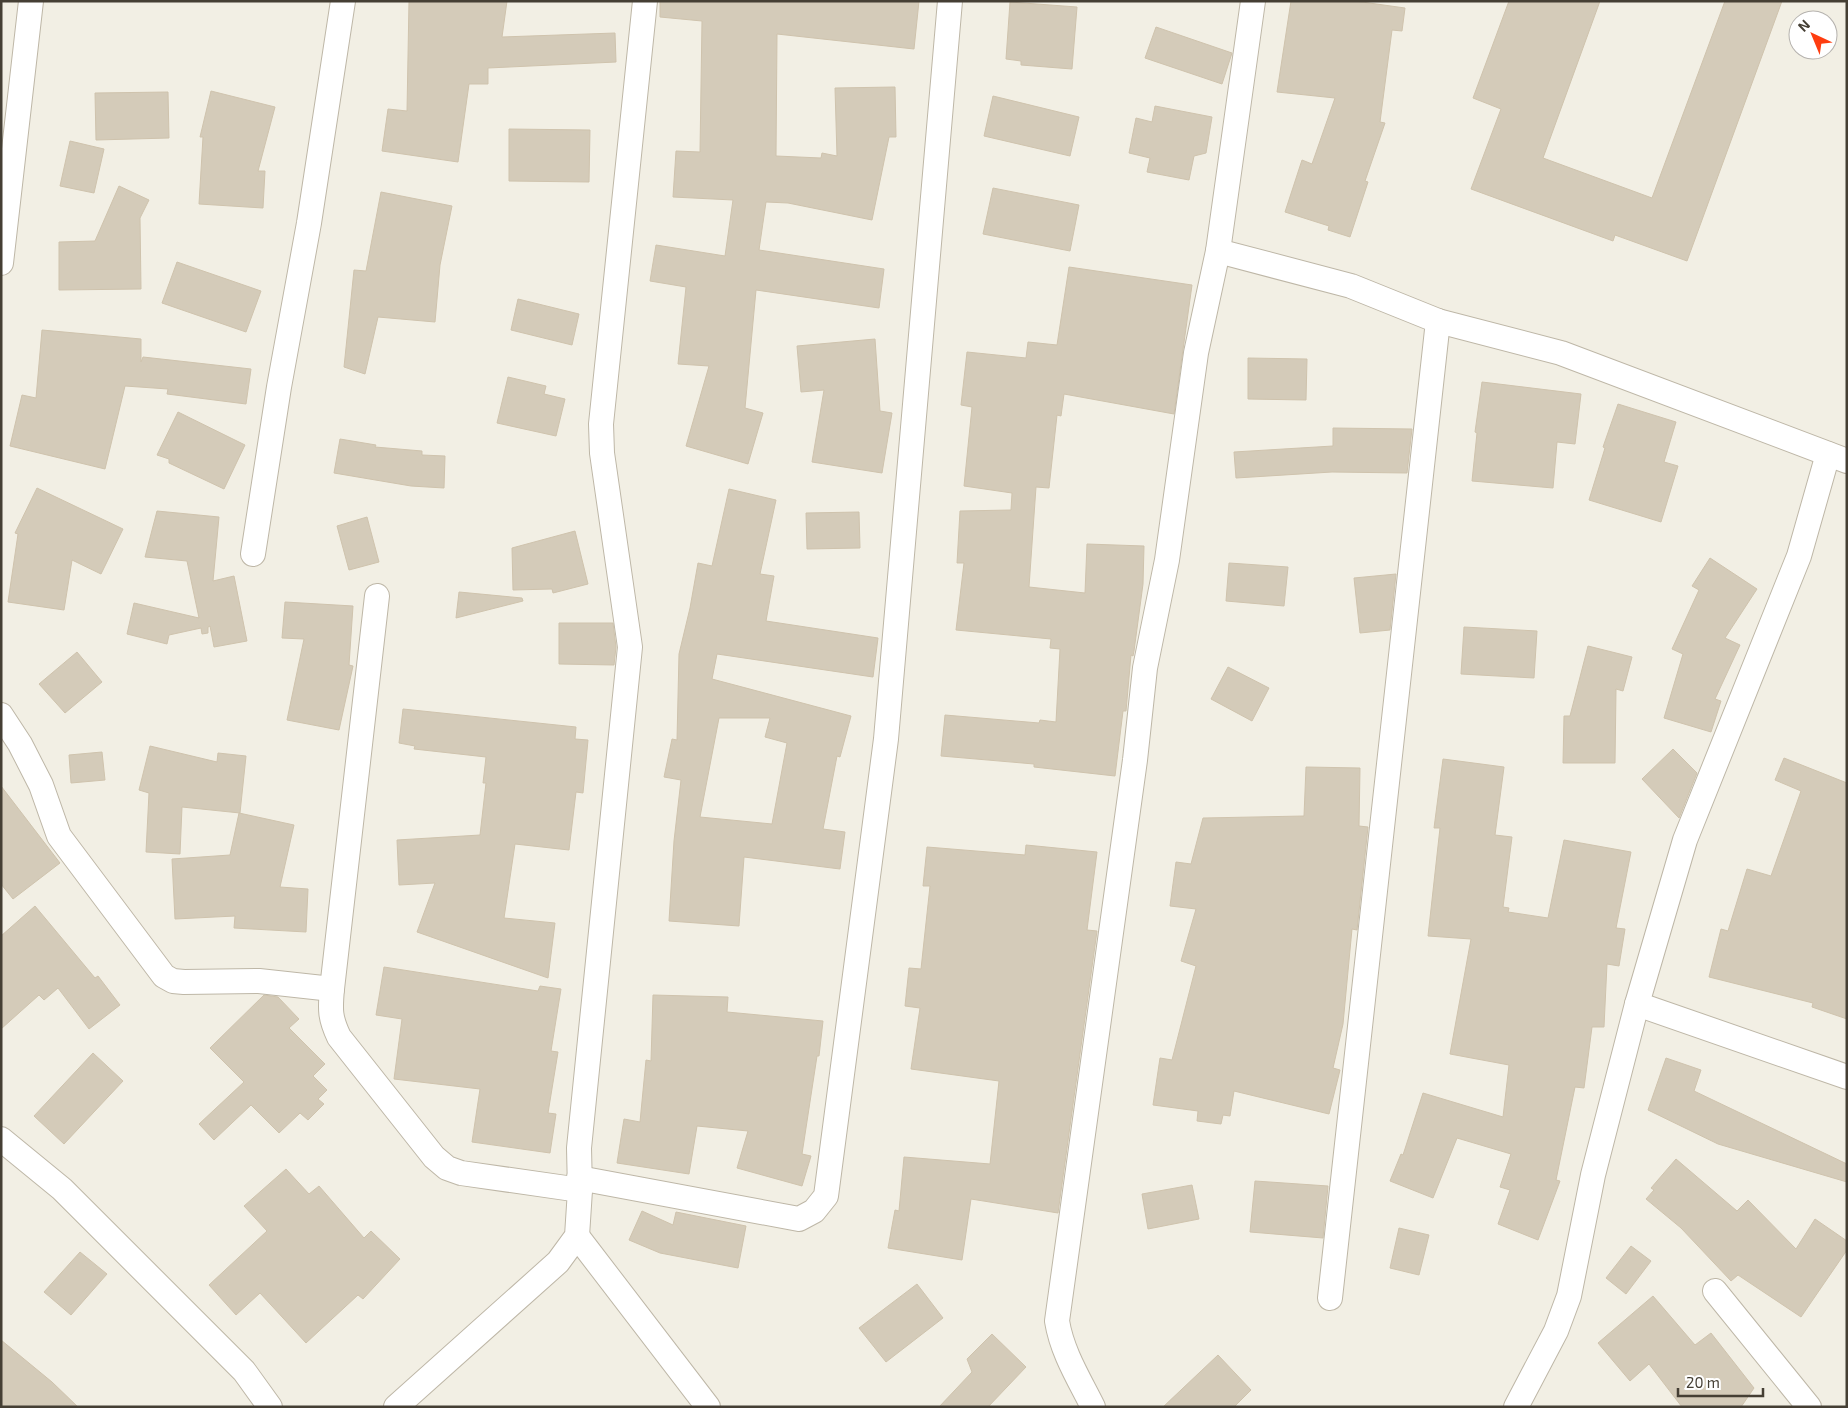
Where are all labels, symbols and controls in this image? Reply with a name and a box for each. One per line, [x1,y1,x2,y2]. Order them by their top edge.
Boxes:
north arrow [1788,10,1838,60]
text: N [1794,16,1813,35]
scale bar [1678,1366,1763,1398]
text: 20 m [1686,1373,1720,1391]

